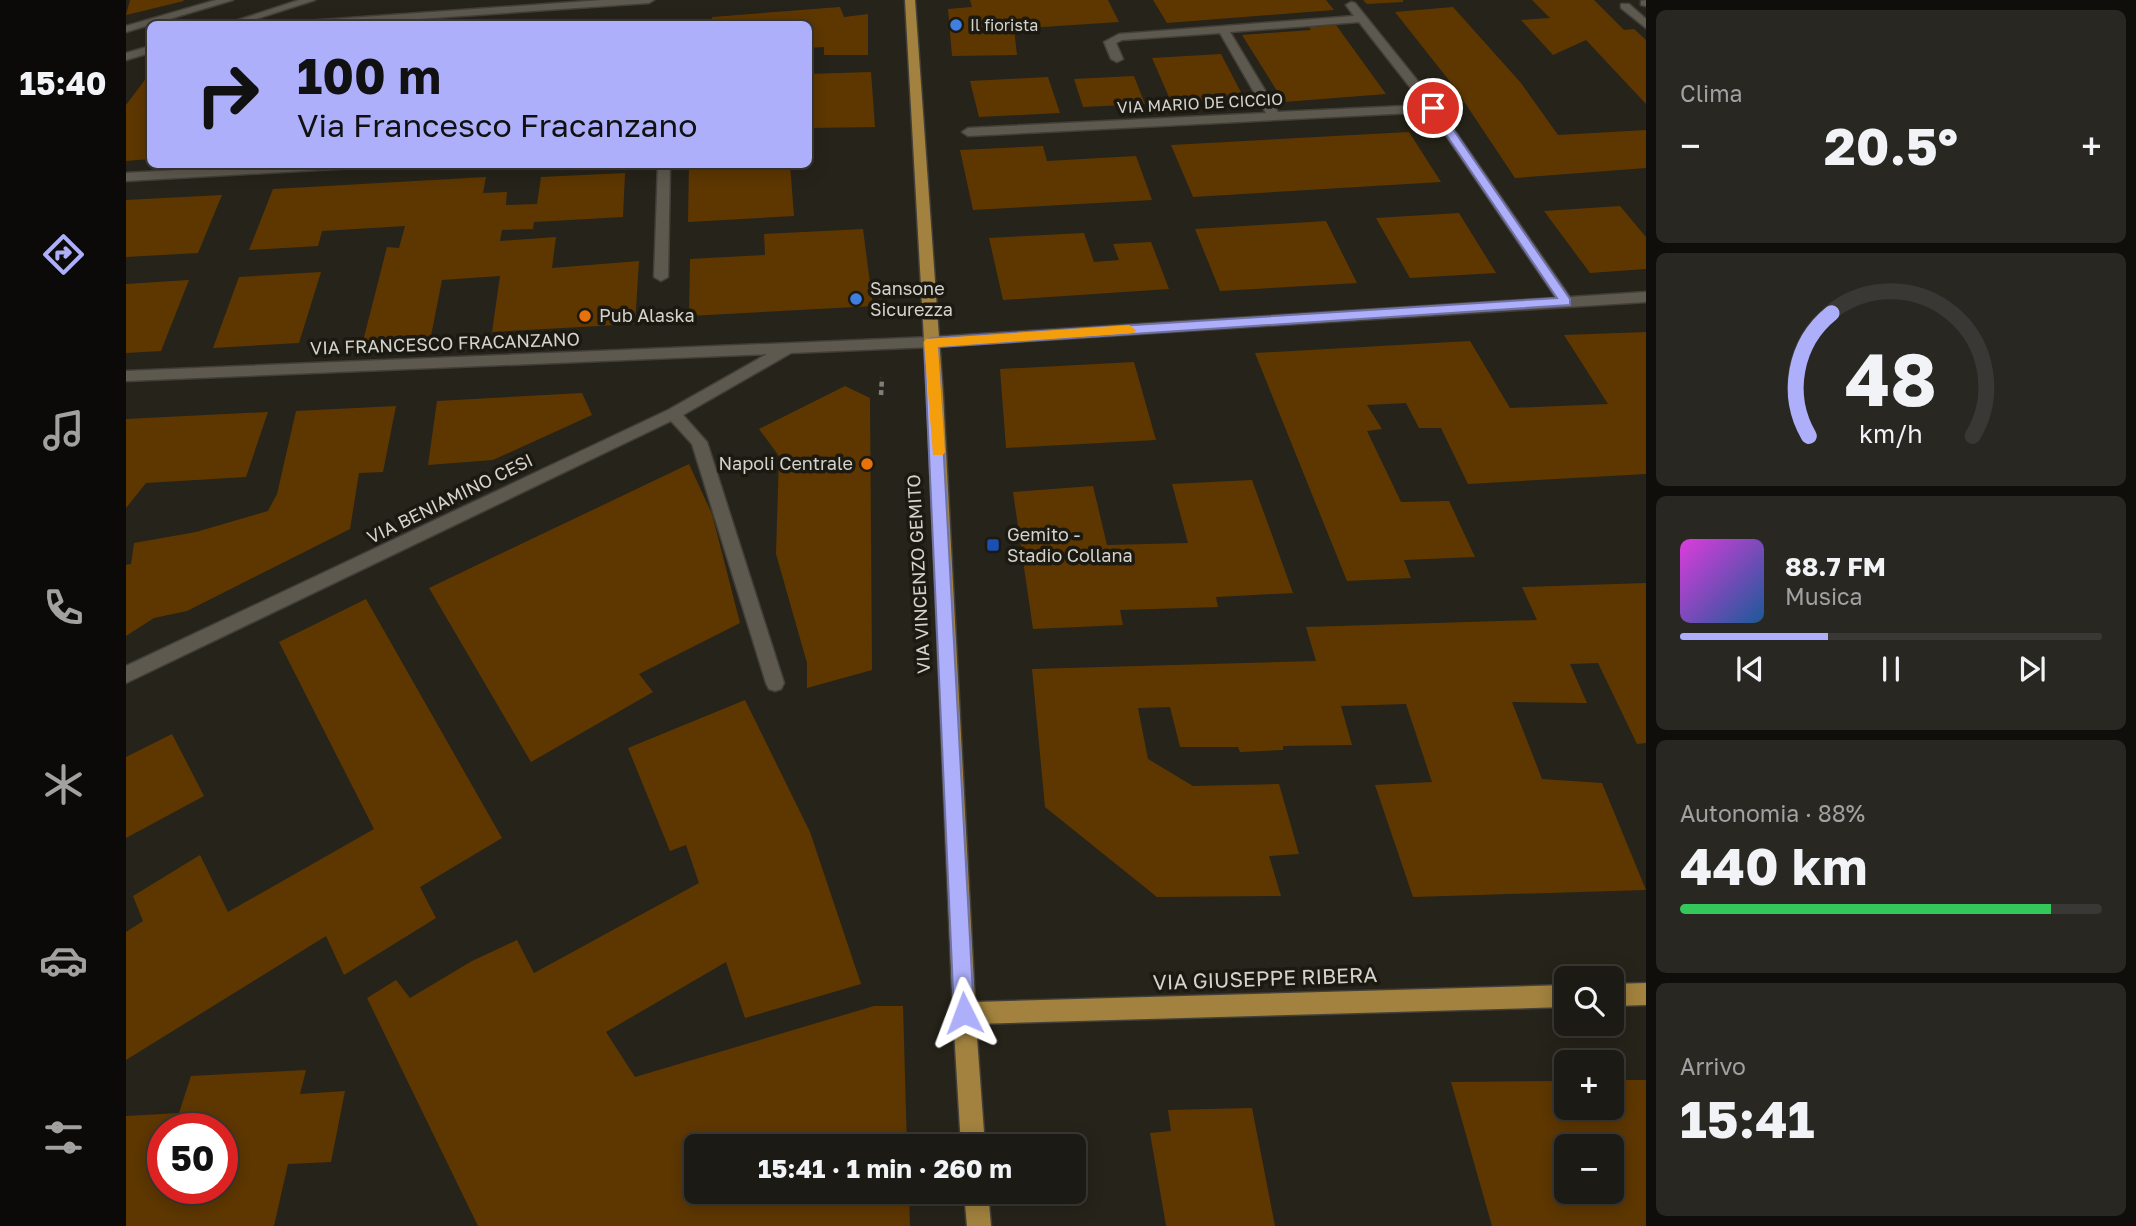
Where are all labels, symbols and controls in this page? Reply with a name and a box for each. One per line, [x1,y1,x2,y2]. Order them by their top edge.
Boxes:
place label: Il fiorista [970,15,1038,35]
marker: Il fiorista [948,17,964,33]
text: 100 m [297,46,441,105]
icon: right [182,49,273,140]
text: 15:40 [19,64,107,102]
pin [1403,78,1463,138]
text: Clima [1680,79,1743,107]
street label: VIA MARIO DE CICCIO [1116,89,1284,117]
icon: arrive [1414,89,1452,127]
text: Via Francesco Fracanzano [297,106,697,144]
text: 20.5° [1824,114,1958,176]
text: − [1680,123,1701,168]
text: + [2081,123,2102,168]
icon: directions [39,230,88,279]
place label: Sansone Sicurezza [870,277,953,320]
marker: Sansone Sicurezza [848,291,864,307]
place label: Pub Alaska [599,304,695,326]
marker: Pub Alaska [577,308,593,324]
street label: VIA FRANCESCO FRACANZANO [310,327,580,359]
text: 48 [1845,335,1937,422]
icon: music [39,406,88,455]
text: km/h [1859,418,1923,449]
street label: VIA BENIAMINO CESI [363,448,536,548]
place label: Napoli Centrale [718,452,853,474]
marker: Napoli Centrale [859,456,875,472]
street label: VIA VINCENZO GEMITO [902,474,934,674]
place label: Gemito - Stadio Collana [1007,523,1133,566]
marker: Gemito - Stadio Collana [985,537,1001,553]
text: 88.7 FM [1785,551,1886,582]
text: Musica [1785,582,1863,610]
icon: phone [39,583,88,632]
icon: previous [1731,650,1769,688]
icon: pause [1872,650,1910,688]
icon: next [2013,650,2051,688]
icon: climate [39,760,88,809]
text: Autonomia · 88% [1680,799,1865,827]
text: 440 km [1680,834,1867,896]
icon: car [39,936,88,985]
street label: VIA GIUSEPPE RIBERA [1152,961,1378,995]
map controls [1554,966,1624,1204]
button: search [1554,966,1624,1036]
position arrow [927,976,1001,1050]
button: + [1554,1050,1624,1120]
text: Arrivo [1680,1052,1746,1080]
text: 15:41 [1680,1087,1814,1149]
icon: filters [39,1113,88,1162]
speed limit sign: 50 [147,1113,238,1204]
button: − [1554,1134,1624,1204]
text: 15:41 · 1 min · 260 m [758,1153,1012,1184]

